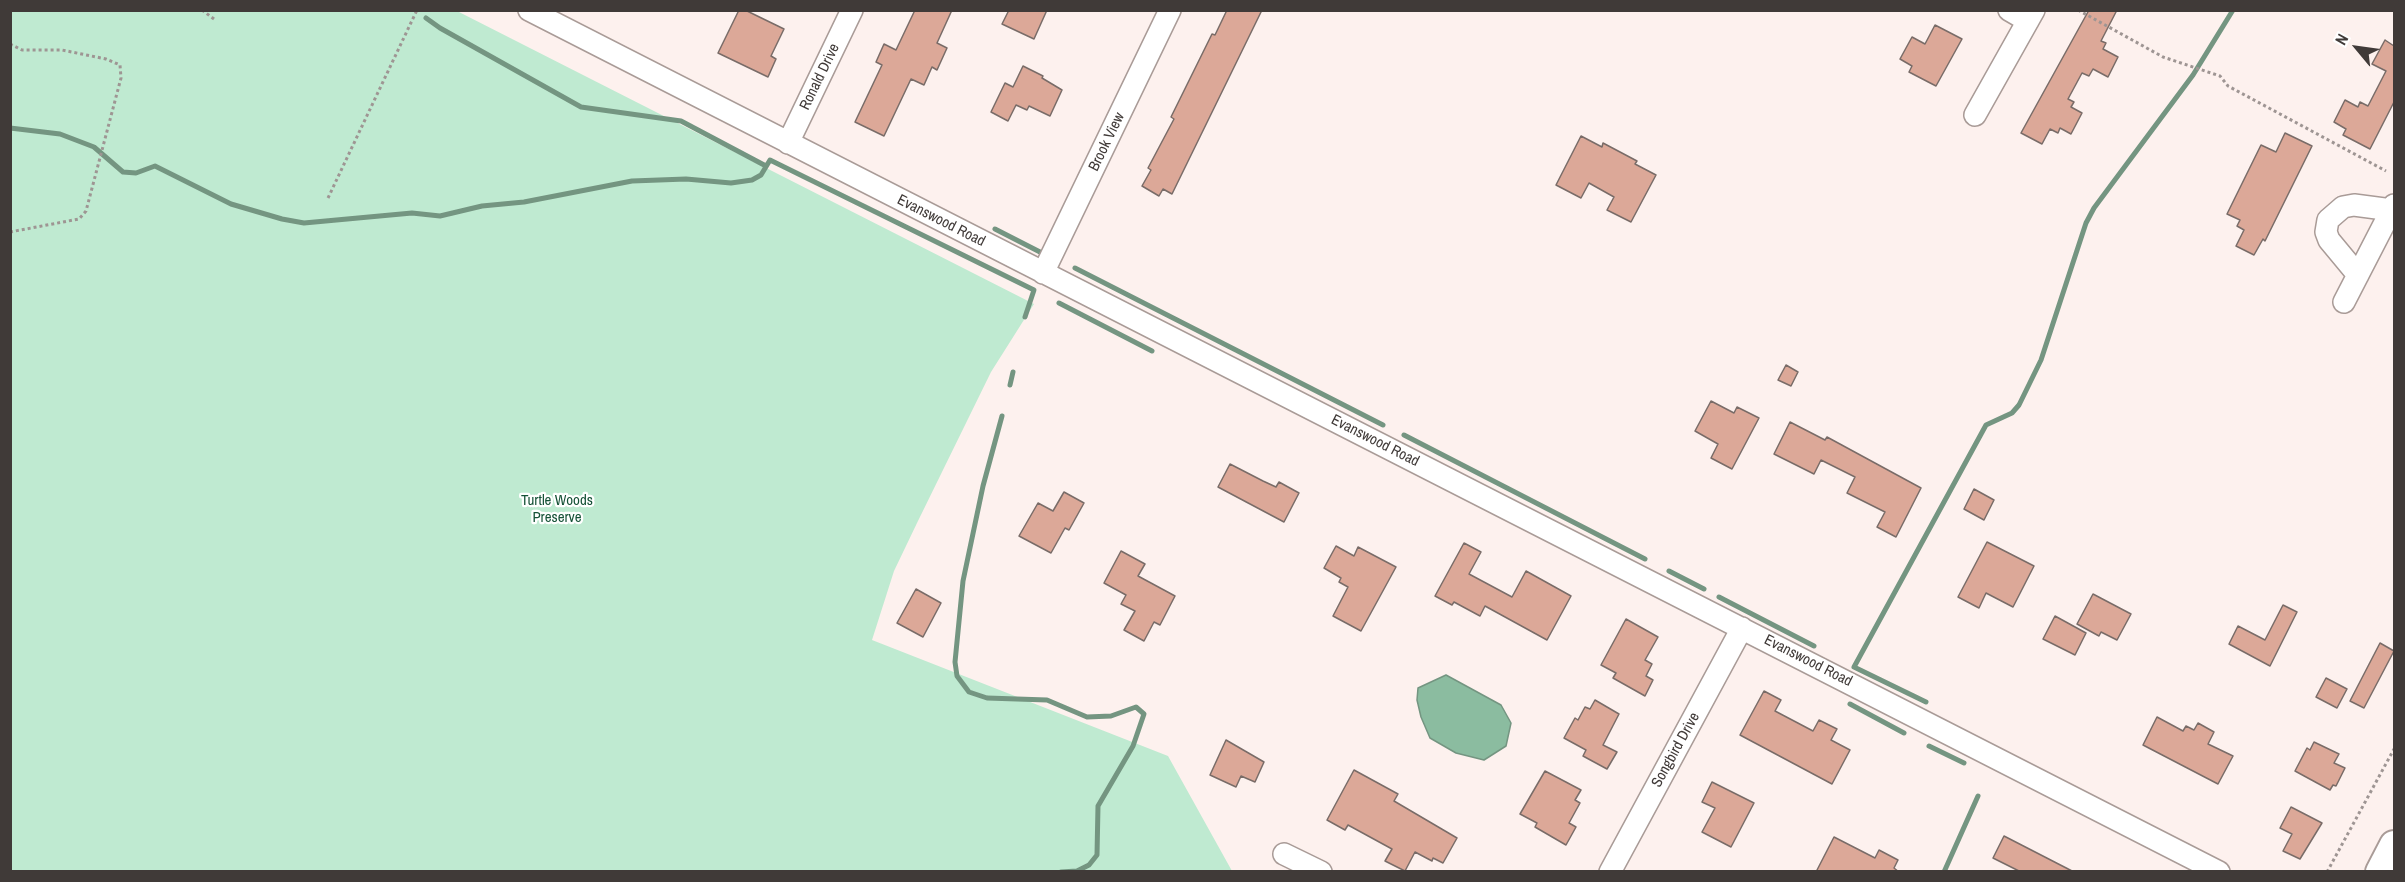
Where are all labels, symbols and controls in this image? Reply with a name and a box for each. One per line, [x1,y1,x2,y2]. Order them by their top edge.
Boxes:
north arrow [2327,18,2387,78]
text: N [2329,30,2353,49]
street label: Ronald Drive [796,41,844,113]
street label: Brook View [1085,110,1129,174]
street label: Evanswood Road [894,191,988,251]
street label: Evanswood Road [1328,411,1422,471]
park label: Turtle Woods Preserve [521,492,593,527]
street label: Evanswood Road [1761,631,1855,691]
street label: Songbird Drive [1648,709,1704,791]

